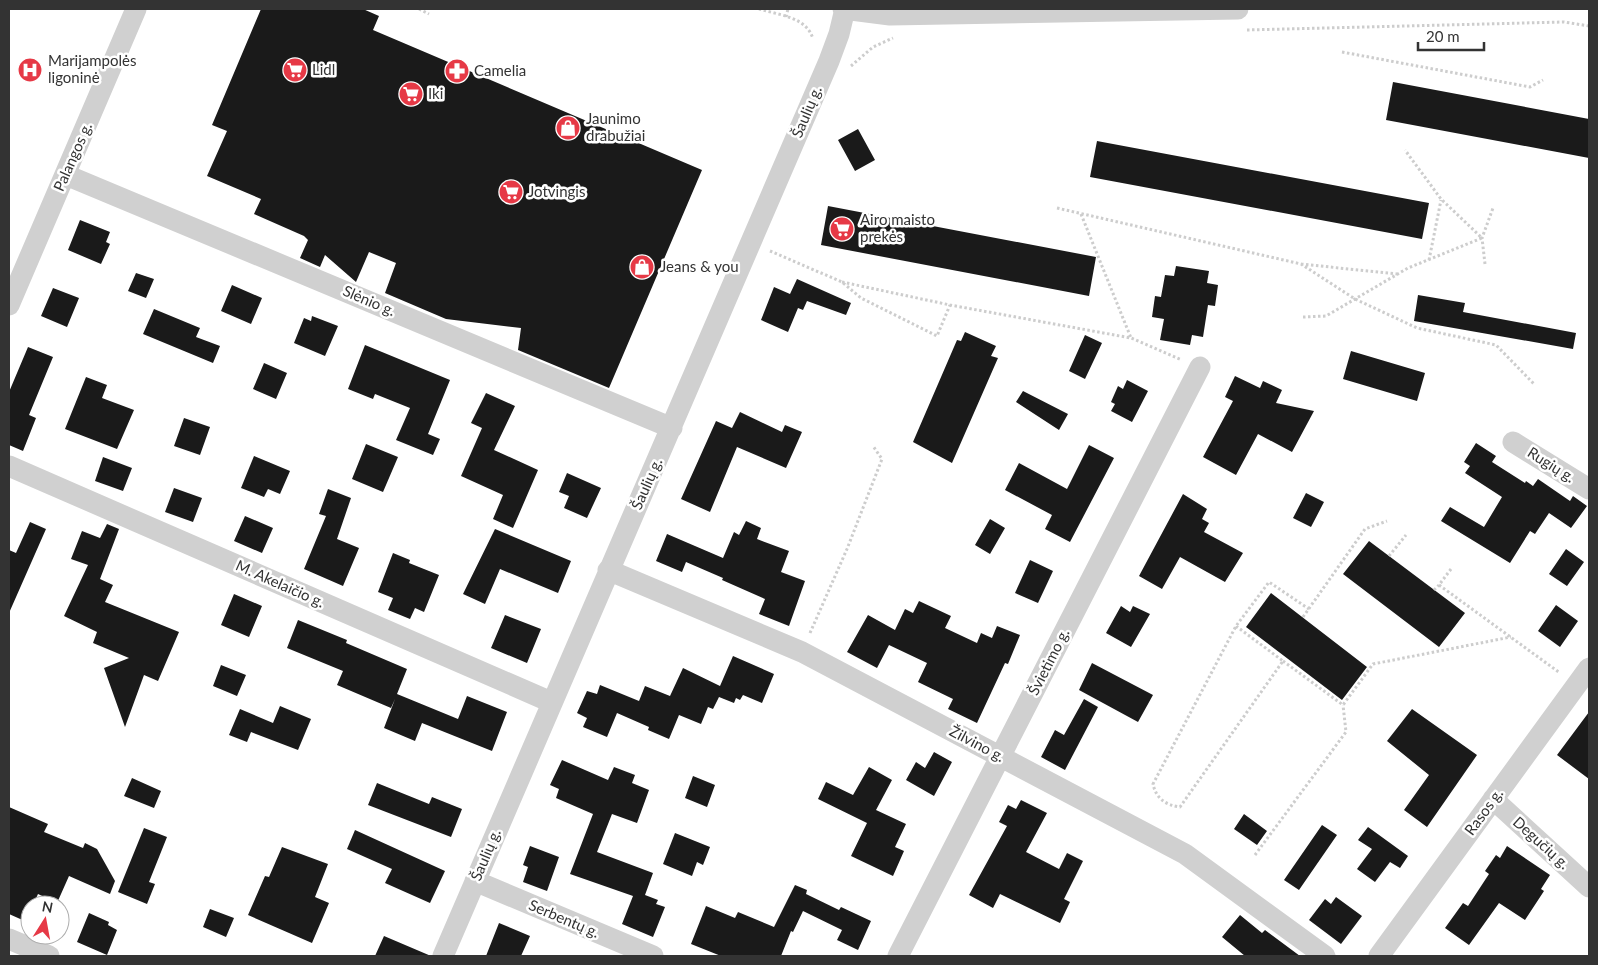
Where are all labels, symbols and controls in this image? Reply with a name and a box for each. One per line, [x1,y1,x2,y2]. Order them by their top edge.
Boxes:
scale bar [1418,20,1484,52]
text: 20 m [1426,27,1460,45]
place label: Marijampolės ligoninė [48,51,136,86]
hospital icon: Marijampolės ligoninė [17,57,43,83]
supermarket icon: Lidl [282,57,308,83]
pharmacy icon: Camelia [444,58,470,84]
place label: Lidl [312,60,335,78]
place label: Camelia [474,61,526,79]
supermarket icon: Iki [398,81,424,107]
street label: Šaulių g. [787,83,825,140]
place label: Iki [428,84,443,102]
place label: Jaunimo drabužiai [586,109,645,144]
shop icon: Jaunimo drabužiai [555,115,581,141]
street label: Palangos g. [49,119,95,194]
supermarket icon: Jotvingis [498,179,524,205]
place label: Jotvingis [528,182,585,200]
place label: Airo maisto prekės [860,210,935,245]
supermarket icon: Airo maisto prekės [829,216,855,242]
shop icon: Jeans & you [629,254,655,280]
place label: Jeans & you [660,257,739,275]
street label: Slėnio g. [341,281,398,319]
street label: Rugių g. [1525,443,1579,486]
street label: Šaulių g. [627,455,665,512]
street label: M. Akelaičio g. [233,556,328,611]
street label: Švietimo g. [1024,625,1073,698]
street label: Žilvino g. [947,721,1008,765]
street label: Rasos g. [1460,785,1506,838]
street label: Degučių g. [1510,812,1574,872]
street label: Šaulių g. [466,826,504,883]
north arrow [20,895,70,945]
street label: Serbentų g. [526,895,602,941]
text: N [41,897,54,916]

